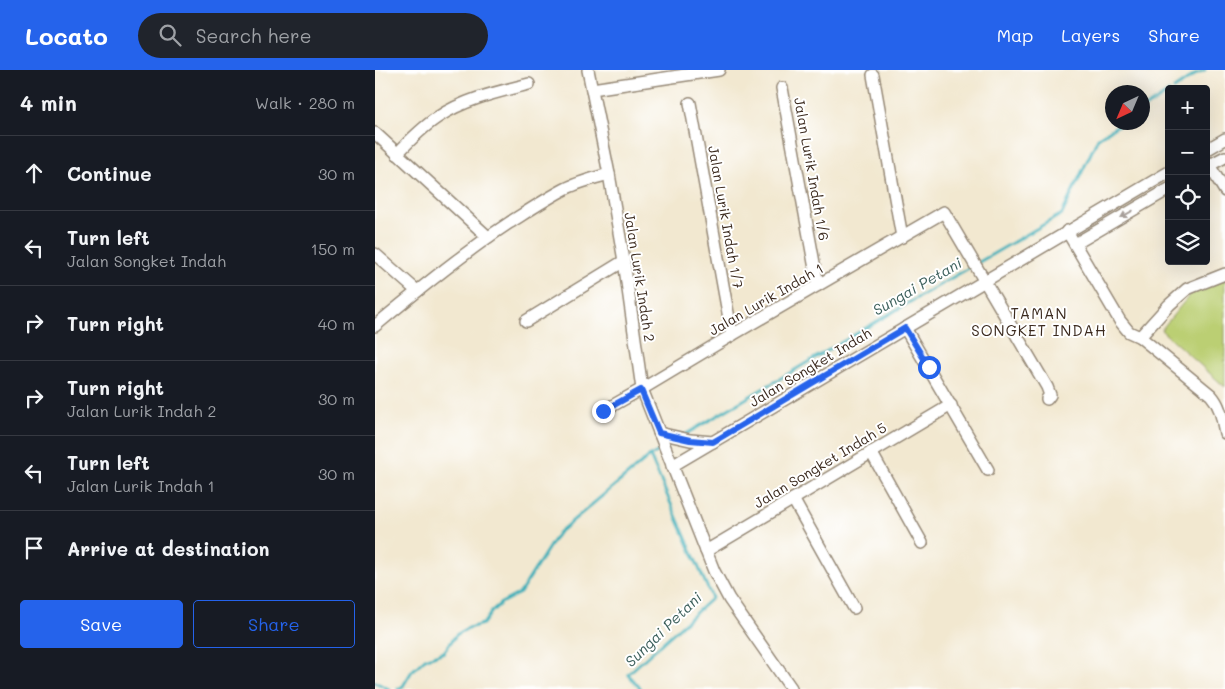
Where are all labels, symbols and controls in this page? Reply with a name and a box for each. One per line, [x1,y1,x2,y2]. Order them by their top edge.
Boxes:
search box [138,13,488,58]
text: Locato [25,20,108,51]
icon: search [156,21,184,49]
text: Search here [196,23,311,48]
text: Map [997,23,1033,47]
text: Layers [1061,23,1120,47]
text: Share [1148,23,1200,47]
north arrow [1105,85,1150,130]
map controls [1165,85,1210,265]
button: + [1165,85,1210,130]
text: 4 min [20,89,77,116]
text: Walk · 280 m [255,92,355,113]
street label: Jalan Lurik Indah 1/6 [790,96,834,242]
button: − [1165,130,1210,175]
street label: Jalan Lurik Indah 1/7 [704,144,748,290]
icon: ahead [20,159,48,187]
text: Continue [67,161,152,186]
text: 30 m [318,163,355,184]
button: locate [1165,175,1210,220]
one-way arrow [1120,209,1133,218]
street label: Jalan Lurik Indah 2 [620,211,660,343]
button: layers [1165,220,1210,265]
text: Turn left [67,225,150,250]
icon: left [20,234,48,262]
text: 150 m [311,238,355,259]
text: Jalan Songket Indah [67,250,226,271]
water label: Sungai Petani [869,252,966,320]
street label: Jalan Lurik Indah 1 [705,258,827,340]
district label: TAMAN SONGKET INDAH [971,303,1107,340]
icon: right [20,309,48,337]
text: Turn right [67,311,164,336]
text: 40 m [318,313,355,334]
street label: Jalan Songket Indah [746,323,875,411]
route start [918,356,941,379]
text: Turn right [67,375,164,400]
icon: right [20,384,48,412]
text: 30 m [318,388,355,409]
text: Jalan Lurik Indah 2 [67,400,216,421]
route end [592,400,615,423]
street label: Jalan Songket Indah 5 [750,418,890,512]
text: Turn left [67,450,150,475]
icon: left [20,459,48,487]
text: 30 m [318,463,355,484]
text: Jalan Lurik Indah 1 [67,475,215,496]
icon: arrive [20,534,48,562]
text: Arrive at destination [67,536,270,561]
water label: Sungai Petani [620,587,706,671]
button: Save [20,600,183,648]
button: Share [193,600,355,648]

